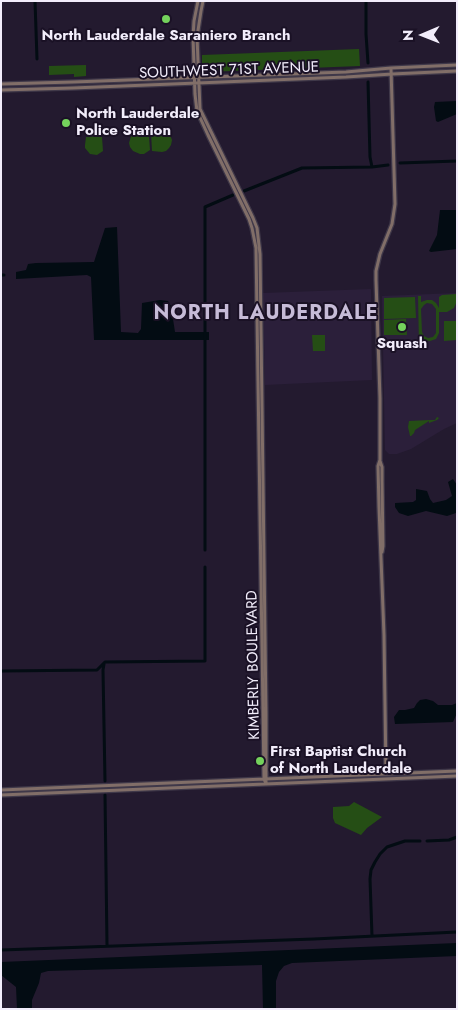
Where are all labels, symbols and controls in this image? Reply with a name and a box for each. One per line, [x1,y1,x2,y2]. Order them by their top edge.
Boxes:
north arrow [398,10,448,60]
marker: North Lauderdale Saraniero Branch [160,13,172,25]
place label: North Lauderdale Saraniero Branch [42,27,290,45]
text: N [398,30,418,41]
street label: SOUTHWEST 71ST AVENUE [139,59,319,83]
place label: North Lauderdale Police Station [76,105,199,140]
marker: North Lauderdale Police Station [60,117,72,129]
district label: NORTH LAUDERDALE [151,302,381,326]
marker: Squash [396,321,408,333]
place label: Squash [377,335,427,353]
street label: KIMBERLY BOULEVARD [244,590,264,740]
place label: First Baptist Church of North Lauderdale [270,743,412,778]
marker: First Baptist Church of North Lauderdale [254,755,266,767]

